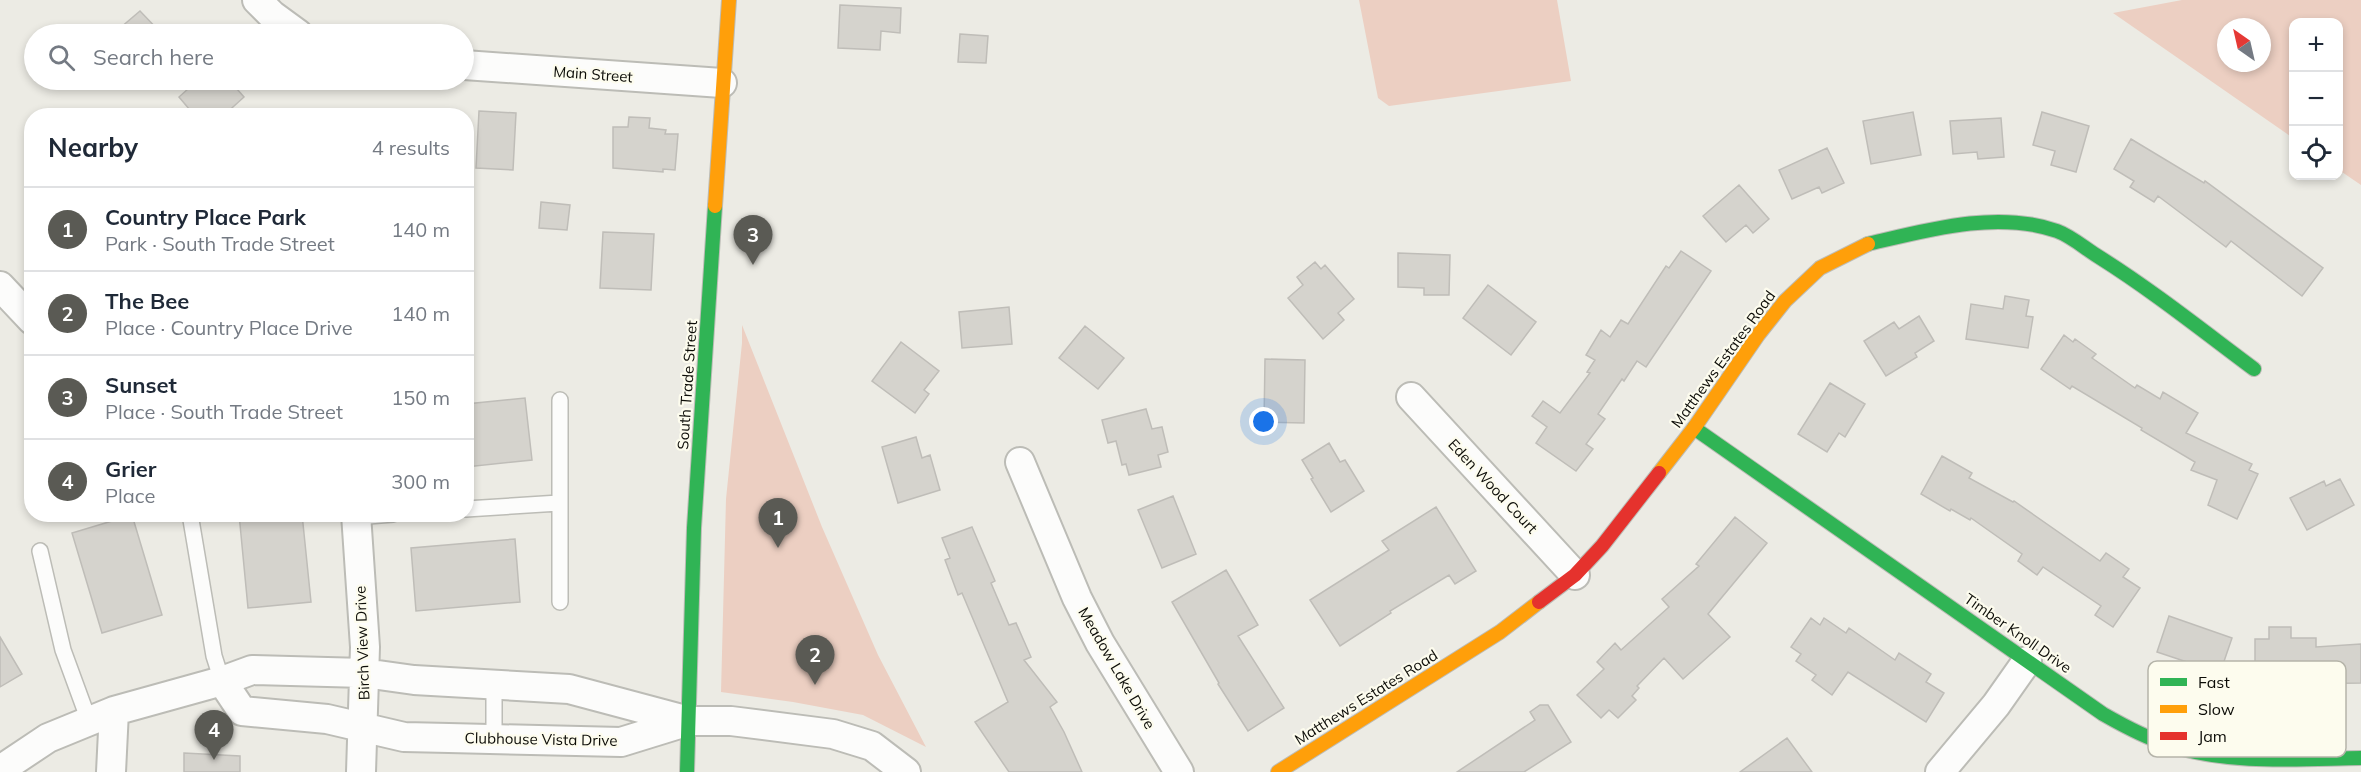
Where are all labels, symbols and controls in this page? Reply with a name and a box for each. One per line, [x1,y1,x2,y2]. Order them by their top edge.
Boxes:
north arrow [2217,18,2271,72]
map controls [2289,18,2343,180]
button: + [2289,18,2343,72]
search box [24,24,474,90]
icon: search [45,41,78,74]
text: Search here [93,43,214,71]
street label: Main Street [553,62,633,86]
button: − [2289,72,2343,126]
button: locate [2289,126,2343,180]
text: Nearby [48,131,138,164]
text: 4 results [372,135,450,160]
text: Country Place Park [105,203,306,231]
pin: 3 [734,216,772,265]
text: 1 [62,217,74,242]
text: 140 m [391,217,450,242]
text: Park · South Trade Street [105,231,335,256]
text: The Bee [105,287,189,315]
street label: Matthews Estates Road [1667,287,1779,431]
text: 2 [62,301,74,326]
text: 140 m [391,301,450,326]
text: Place · Country Place Drive [105,315,353,340]
street label: South Trade Street [673,320,701,450]
text: Sunset [105,371,177,399]
text: 3 [62,385,74,410]
text: 150 m [391,385,450,410]
text: Place · South Trade Street [105,399,343,424]
your location [1249,407,1278,436]
street label: Eden Wood Court [1444,435,1542,537]
text: Grier [105,455,156,483]
text: 4 [62,469,74,494]
text: 300 m [391,469,450,494]
text: Place [105,483,155,508]
pin: 1 [758,498,798,548]
street label: Birch View Drive [351,585,373,701]
street label: Timber Knoll Drive [1961,589,2075,677]
street label: Meadow Lake Drive [1074,604,1160,732]
pin: 2 [796,636,834,685]
street label: Matthews Estates Road [1291,645,1441,749]
legend [2148,661,2346,757]
text: Fast [2198,672,2230,692]
text: Slow [2198,699,2235,719]
pin: 4 [194,710,234,760]
text: Jam [2198,726,2227,746]
street label: Clubhouse Vista Drive [464,728,618,750]

